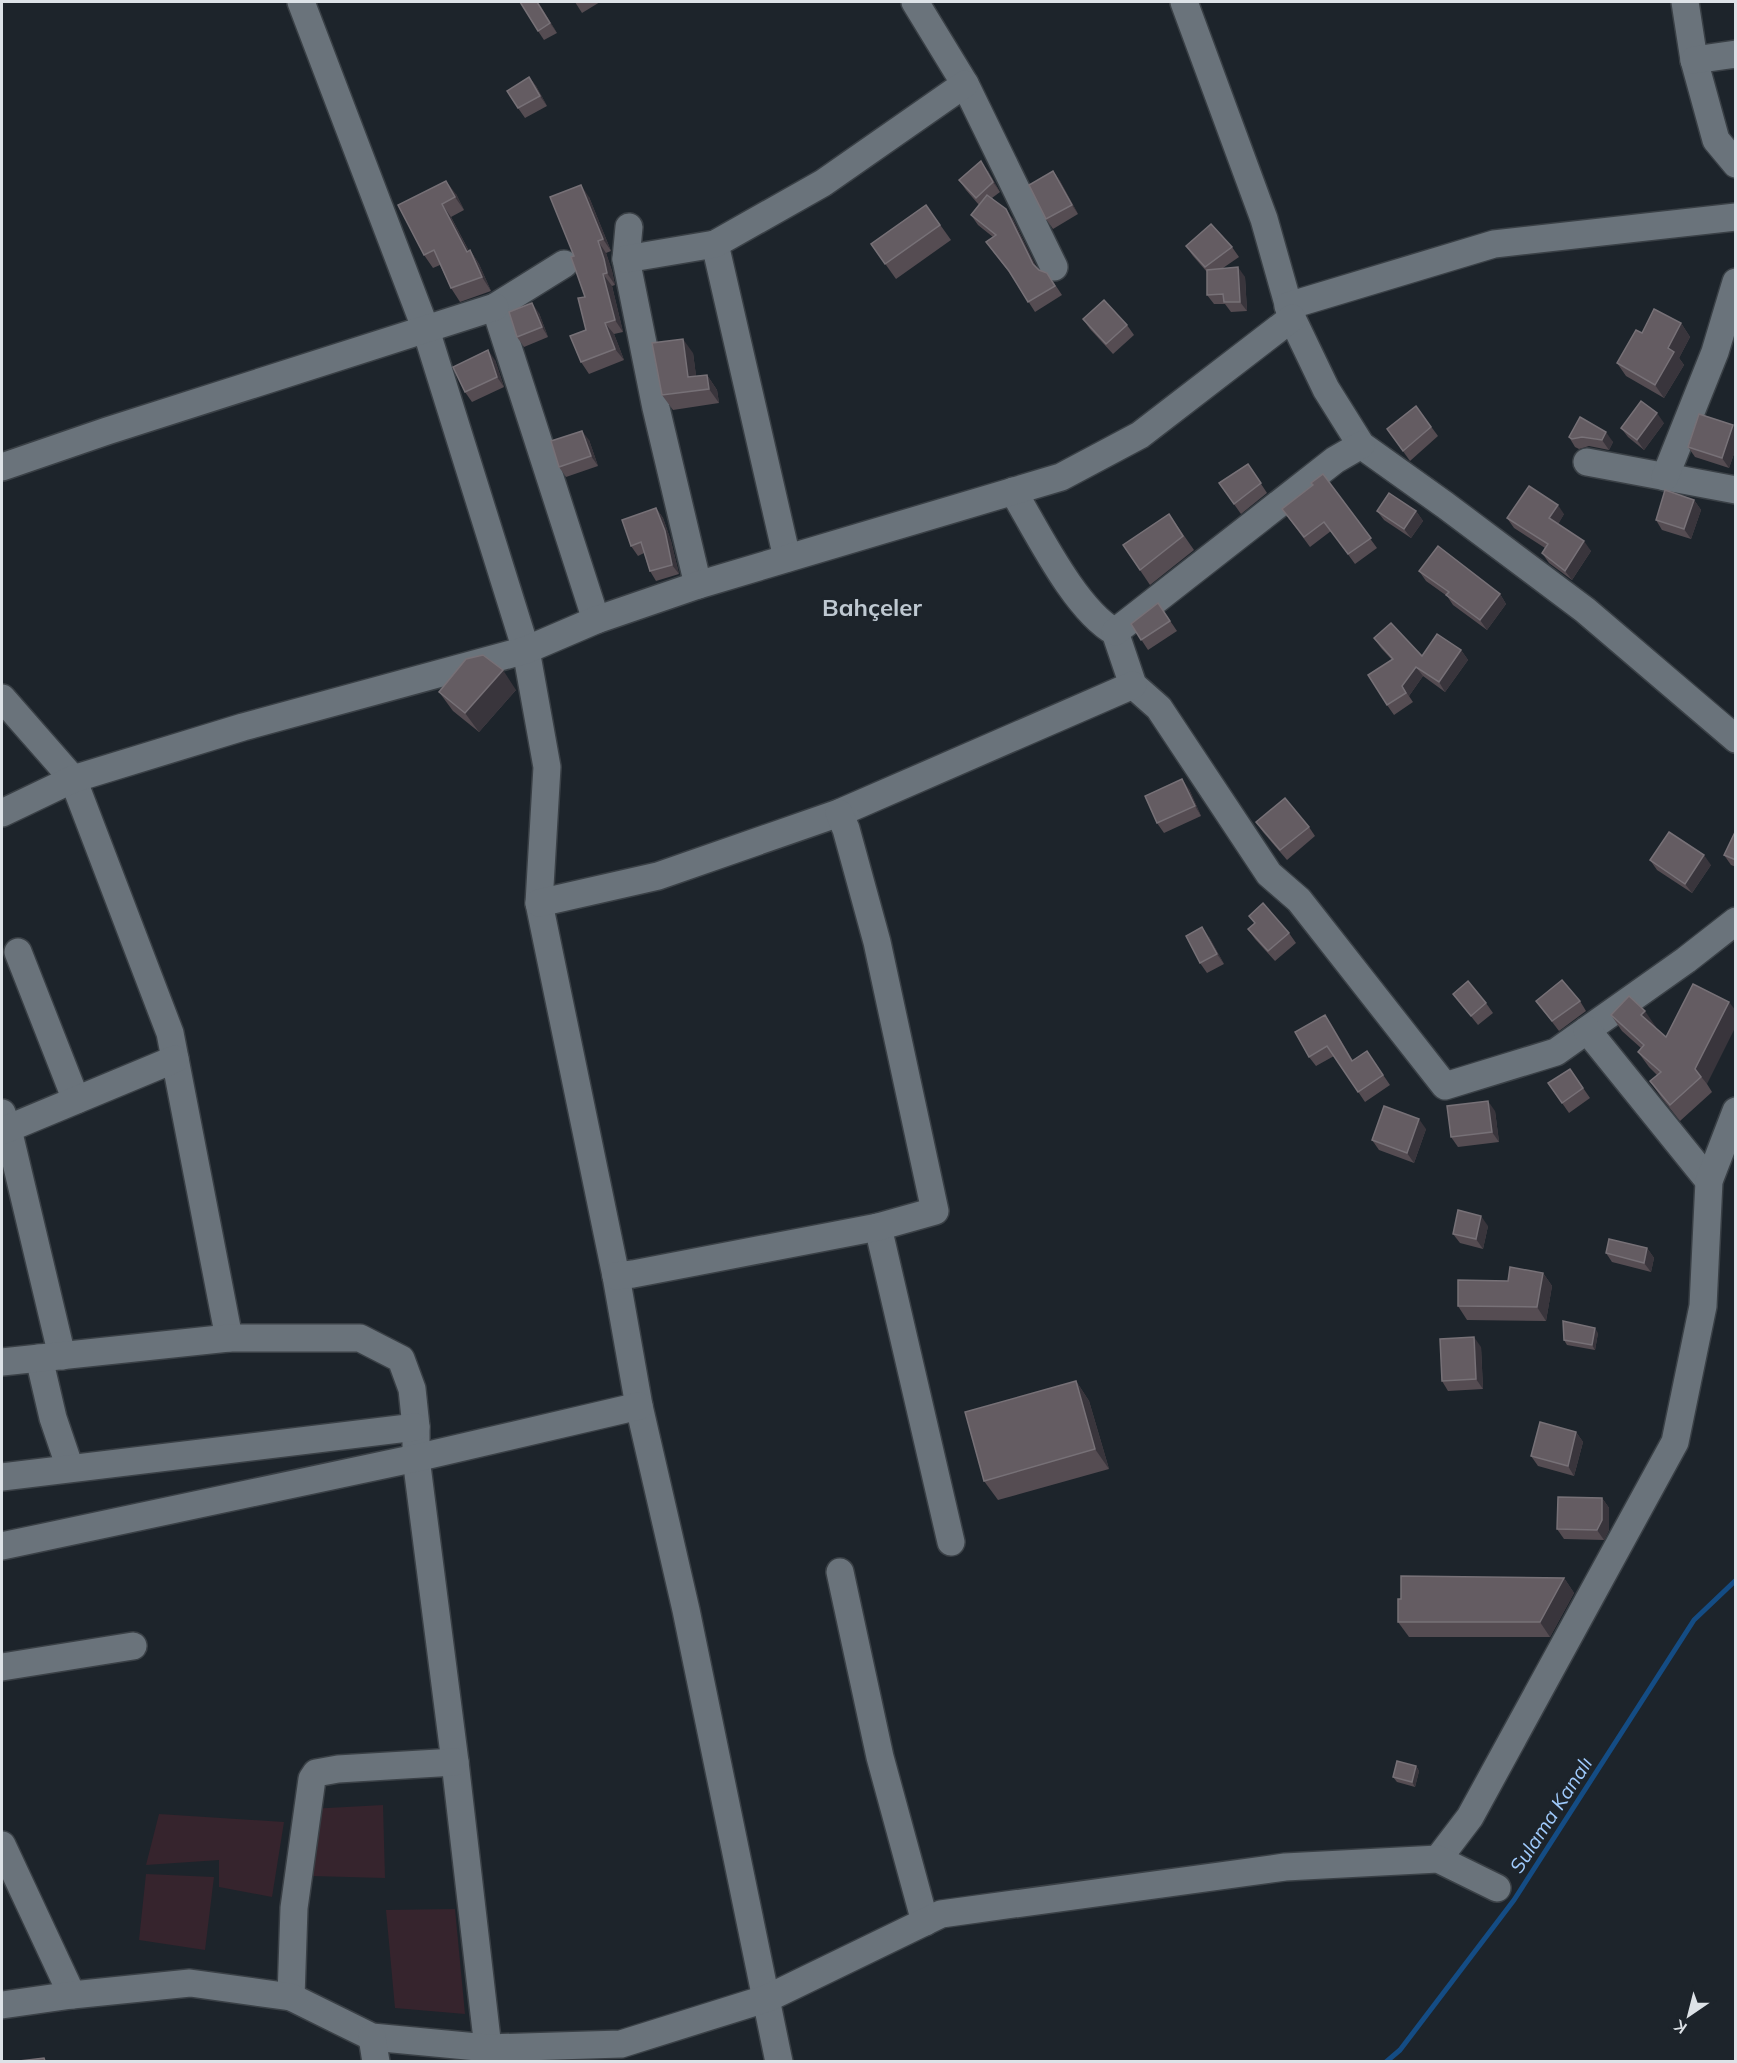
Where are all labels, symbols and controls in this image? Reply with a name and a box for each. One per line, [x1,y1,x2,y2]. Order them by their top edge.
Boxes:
district label: Bahçeler [822,592,922,622]
water label: Sulama Kanalı [1504,1752,1597,1878]
north arrow [1659,1985,1719,2045]
text: K [1669,2015,1690,2039]

